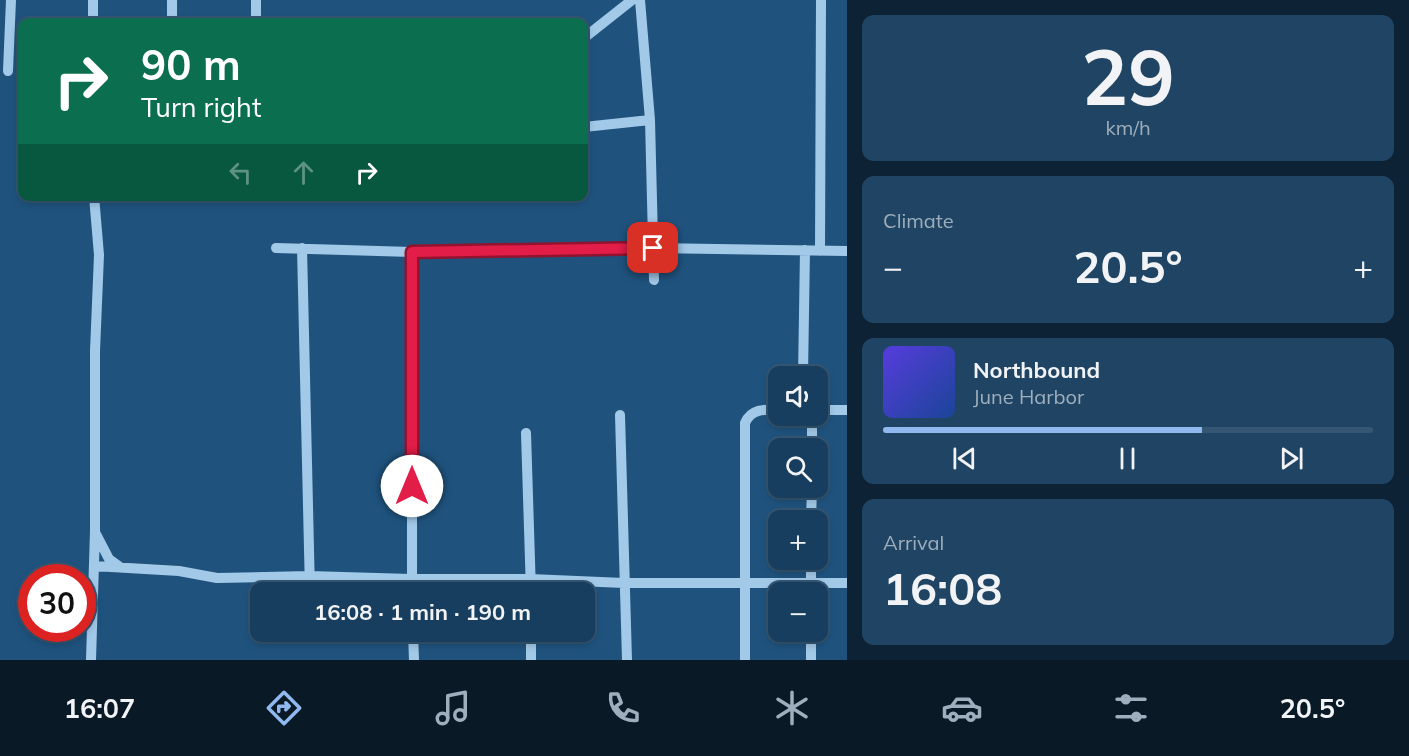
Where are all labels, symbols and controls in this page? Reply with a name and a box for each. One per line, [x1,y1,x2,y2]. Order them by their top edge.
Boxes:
text: 29 [1081,27,1175,125]
text: 90 m [141,38,241,91]
icon: right [42,42,120,120]
text: Turn right [141,90,261,124]
text: km/h [1105,115,1151,140]
icon: left [224,156,257,189]
icon: ahead [287,156,320,189]
icon: right [350,156,383,189]
text: Climate [883,208,954,233]
pin [627,222,678,273]
icon: arrive [636,231,669,264]
text: 20.5° [1073,238,1183,294]
text: − [883,246,903,287]
text: + [1353,246,1373,287]
text: Northbound [973,356,1100,384]
map controls [768,366,828,642]
button: sound [768,366,828,426]
text: June Harbor [973,384,1084,409]
button: search [768,438,828,498]
icon: previous [948,442,981,475]
icon: pause [1111,442,1144,475]
icon: next [1275,442,1308,475]
position arrow [380,454,444,518]
button: + [768,510,828,570]
text: Arrival [883,530,944,555]
text: 16:08 [883,560,1002,616]
speed limit sign: 30 [18,564,96,642]
button: − [768,582,828,642]
text: 16:08 · 1 min · 190 m [314,598,531,626]
icon: directions [263,687,305,729]
icon: music [432,687,474,729]
icon: phone [602,687,644,729]
icon: climate [771,687,813,729]
icon: car [941,687,983,729]
icon: filters [1110,687,1152,729]
text: 16:07 [64,691,135,725]
text: 20.5° [1280,691,1345,725]

